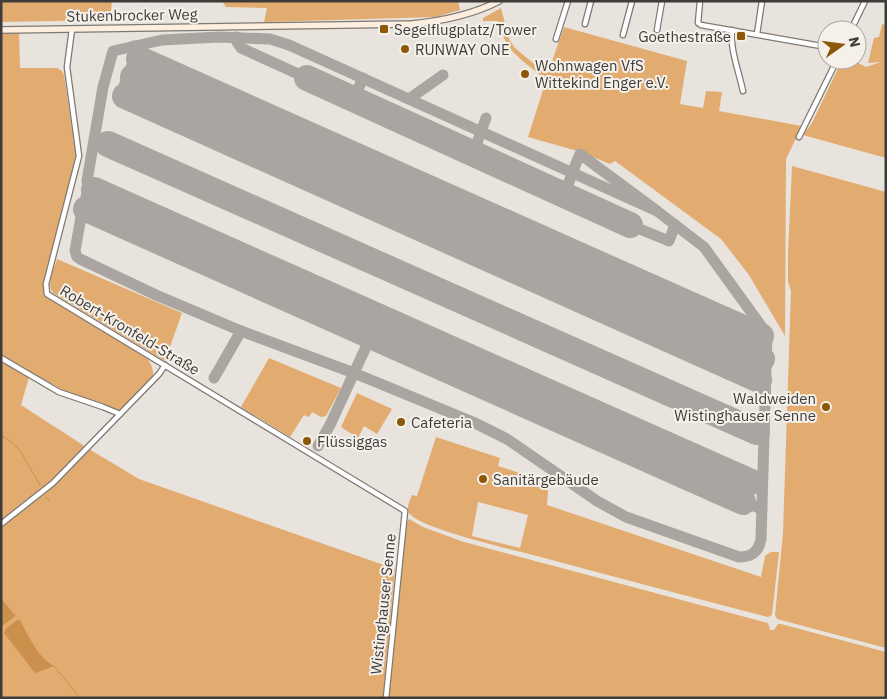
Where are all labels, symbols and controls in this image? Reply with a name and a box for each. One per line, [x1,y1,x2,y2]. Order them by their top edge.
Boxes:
street label: Stukenbrocker Weg [66,4,198,26]
place label: Segelflugplatz/Tower [394,20,537,39]
north arrow [817,20,867,70]
marker: Segelflugplatz/Tower [378,23,390,35]
place label: Goethestraße [638,27,731,46]
marker: Goethestraße [735,30,747,42]
text: N [845,35,865,49]
place label: RUNWAY ONE [415,40,510,59]
marker: RUNWAY ONE [399,43,411,55]
place label: Wohnwagen VfS Wittekind Enger e.V. [535,56,669,92]
marker: Wohnwagen VfS Wittekind Enger e.V. [519,68,531,80]
street label: Robert-Kronfeld-Straße [57,281,203,379]
place label: Waldweiden Wistinghauser Senne [674,389,816,425]
marker: Waldweiden Wistinghauser Senne [820,401,832,413]
place label: Cafeteria [411,413,472,432]
marker: Cafeteria [395,416,407,428]
place label: Flüssiggas [317,432,387,451]
marker: Flüssiggas [301,435,313,447]
place label: Sanitärgebäude [493,470,599,489]
marker: Sanitärgebäude [477,473,489,485]
street label: Wistinghauser Senne [366,533,400,675]

